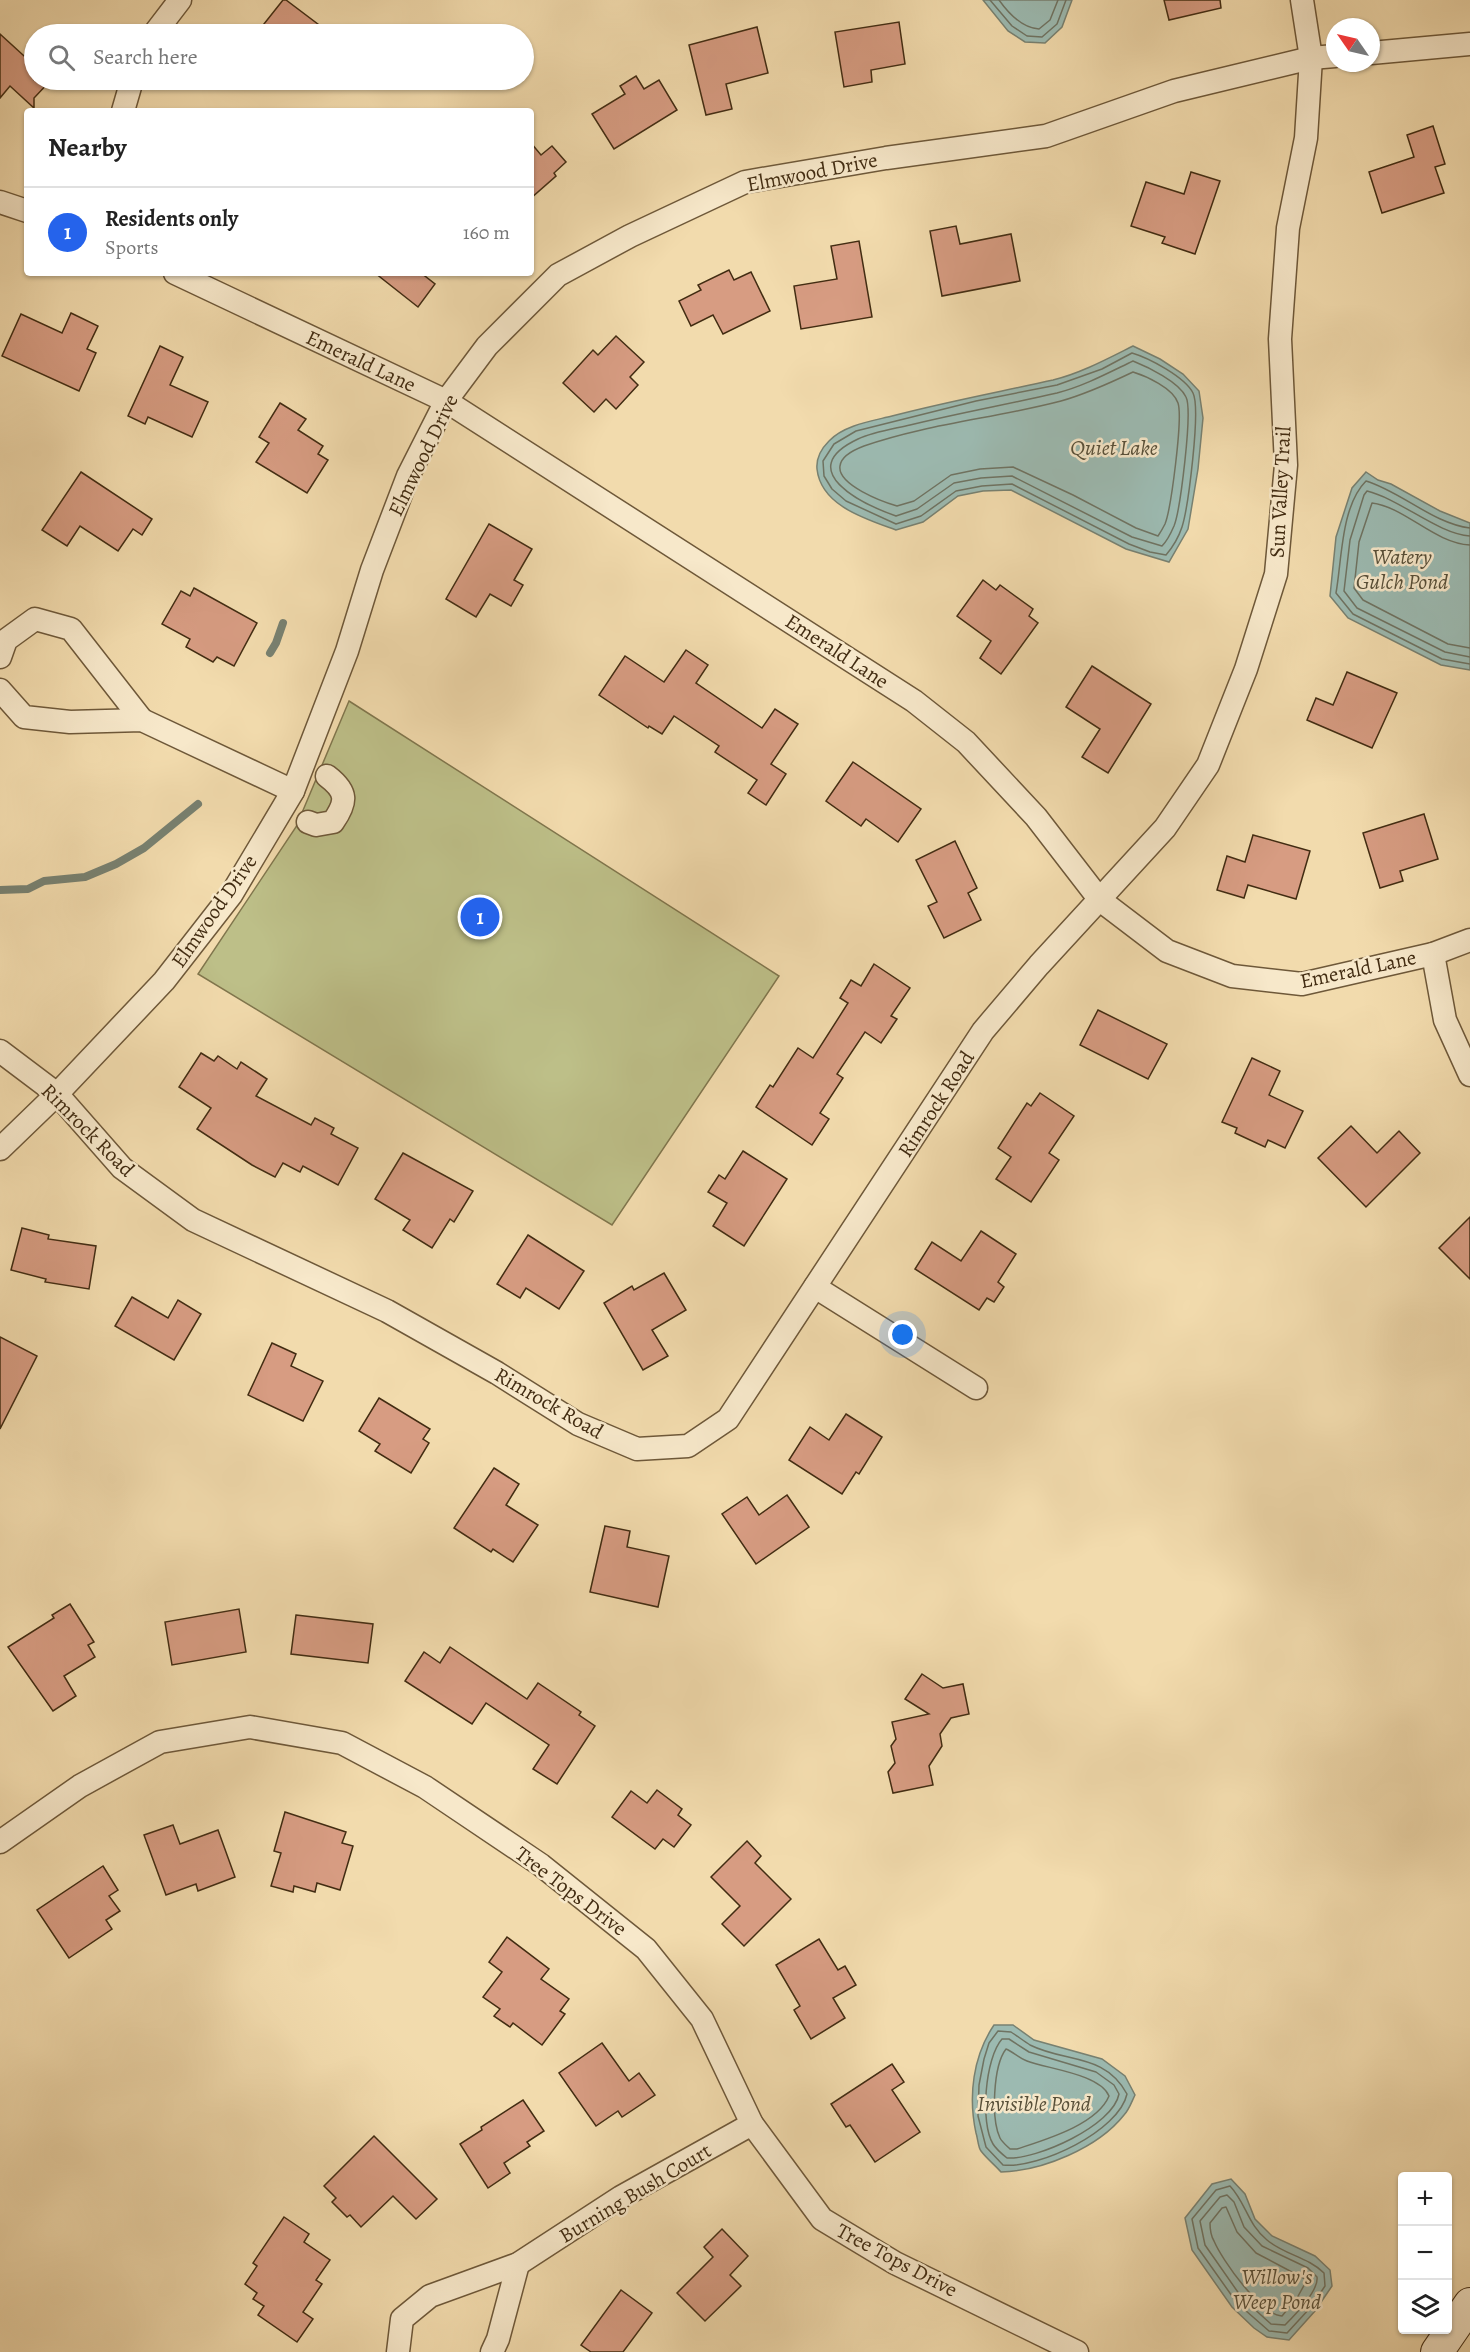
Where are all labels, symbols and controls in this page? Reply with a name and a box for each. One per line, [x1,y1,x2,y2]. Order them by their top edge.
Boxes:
north arrow [1326,18,1380,72]
search box [24,24,534,90]
icon: search [45,41,78,74]
text: Search here [93,42,198,72]
text: Nearby [48,130,127,165]
street label: Elmwood Drive [744,146,880,198]
text: Residents only [105,204,238,234]
text: 1 [64,219,71,246]
text: 160 m [463,219,510,246]
text: Sports [105,234,158,261]
street label: Emerald Lane [302,323,420,399]
street label: Elmwood Drive [381,389,465,521]
street label: Sun Valley Trail [1263,425,1297,559]
water label: Quiet Lake [1070,433,1158,463]
water label: Watery Gulch Pond [1356,542,1448,597]
street label: Emerald Lane [780,607,894,695]
street label: Elmwood Drive [165,849,263,973]
pin: 1 [460,894,500,940]
street label: Emerald Lane [1297,943,1419,995]
street label: Rimrock Road [891,1045,981,1163]
street label: Rimrock Road [35,1077,141,1183]
your location [888,1320,917,1349]
street label: Rimrock Road [489,1360,609,1446]
street label: Tree Tops Drive [509,1840,633,1942]
water label: Invisible Pond [977,2089,1091,2119]
street label: Burning Bush Court [554,2136,716,2249]
map controls [1398,2172,1452,2334]
button: + [1398,2172,1452,2226]
street label: Tree Tops Drive [832,2216,962,2304]
button: − [1398,2226,1452,2280]
water label: Willow's Weep Pond [1233,2262,1321,2317]
button: layers [1398,2280,1452,2334]

